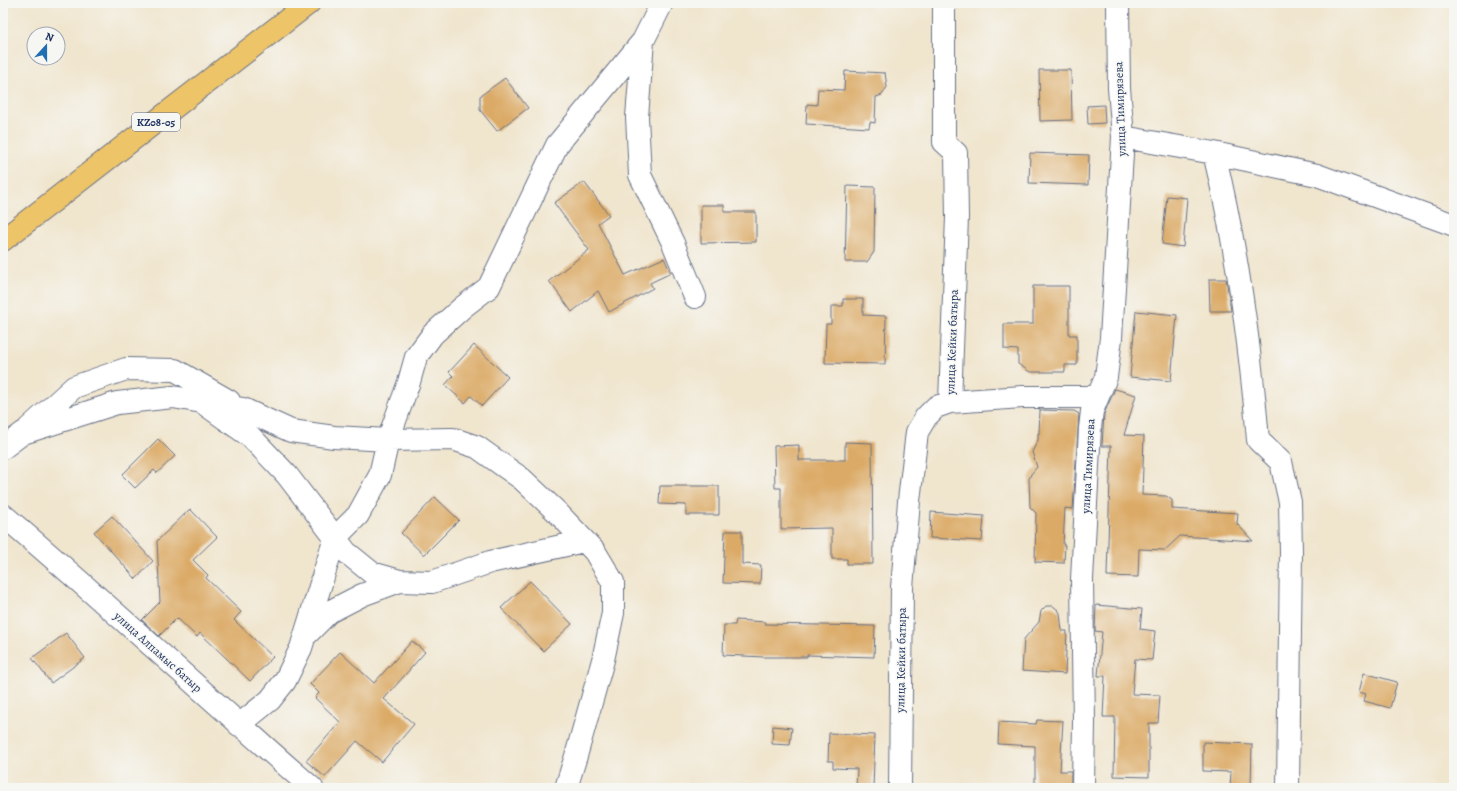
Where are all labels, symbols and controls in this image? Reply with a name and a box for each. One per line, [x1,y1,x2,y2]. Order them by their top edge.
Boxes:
north arrow [26,26,66,66]
text: N [43,29,56,46]
street label: улица Тимирязева [1110,61,1130,158]
road number: KZ08-05 [132,113,180,131]
street label: улица Кейки батыра [942,289,962,396]
street label: улица Тимирязева [1077,418,1099,515]
street label: улица Алпамыс батыр [110,607,206,696]
street label: улица Кейки батыра [892,607,910,714]

